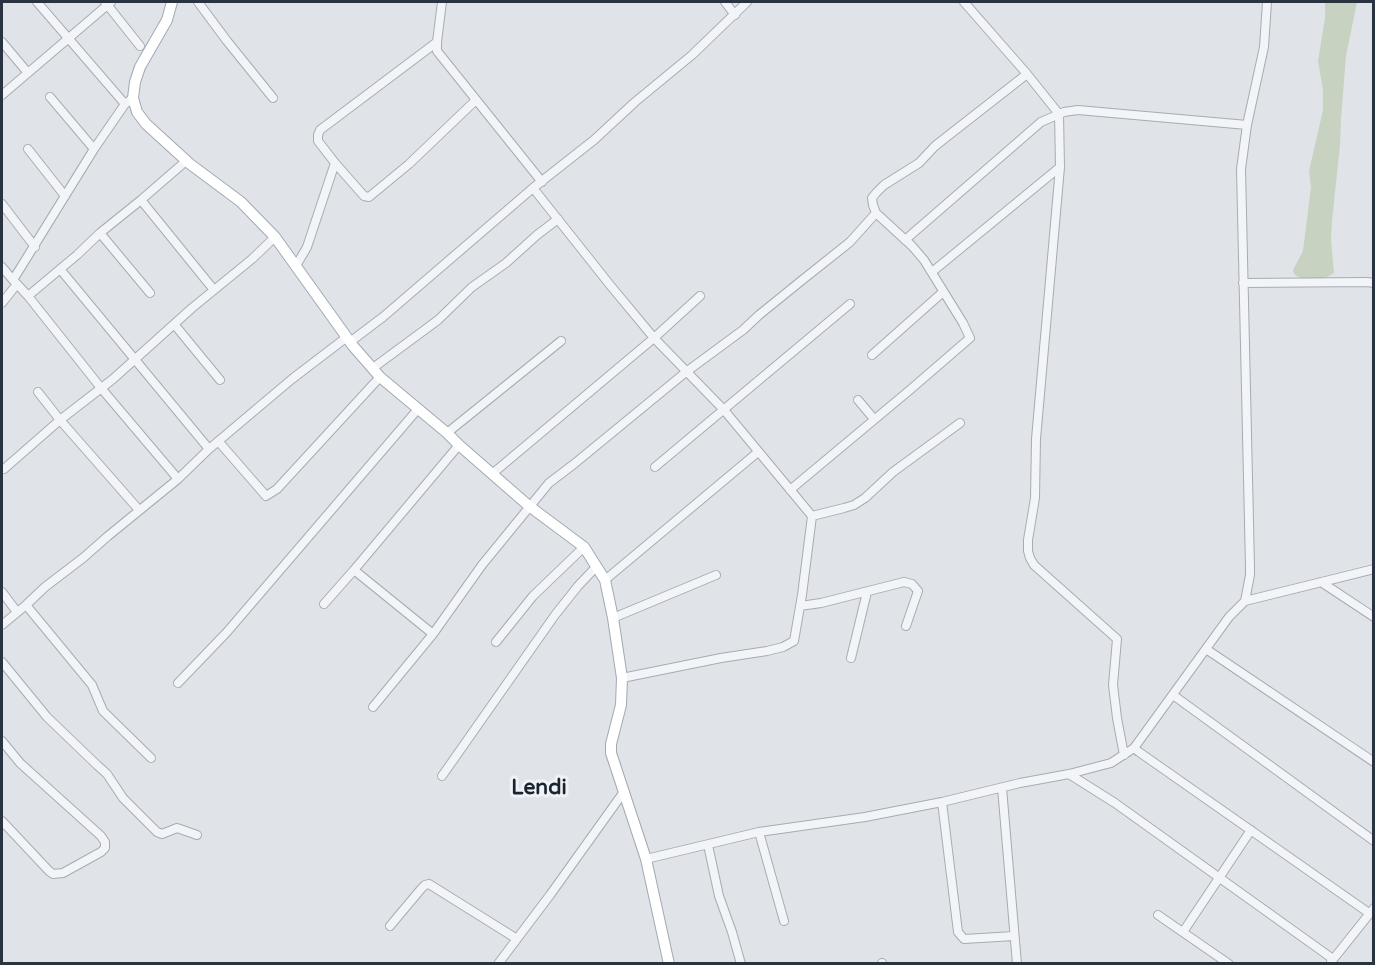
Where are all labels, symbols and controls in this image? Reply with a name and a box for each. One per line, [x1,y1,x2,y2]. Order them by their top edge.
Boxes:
district label: Lendi [511,775,567,801]

